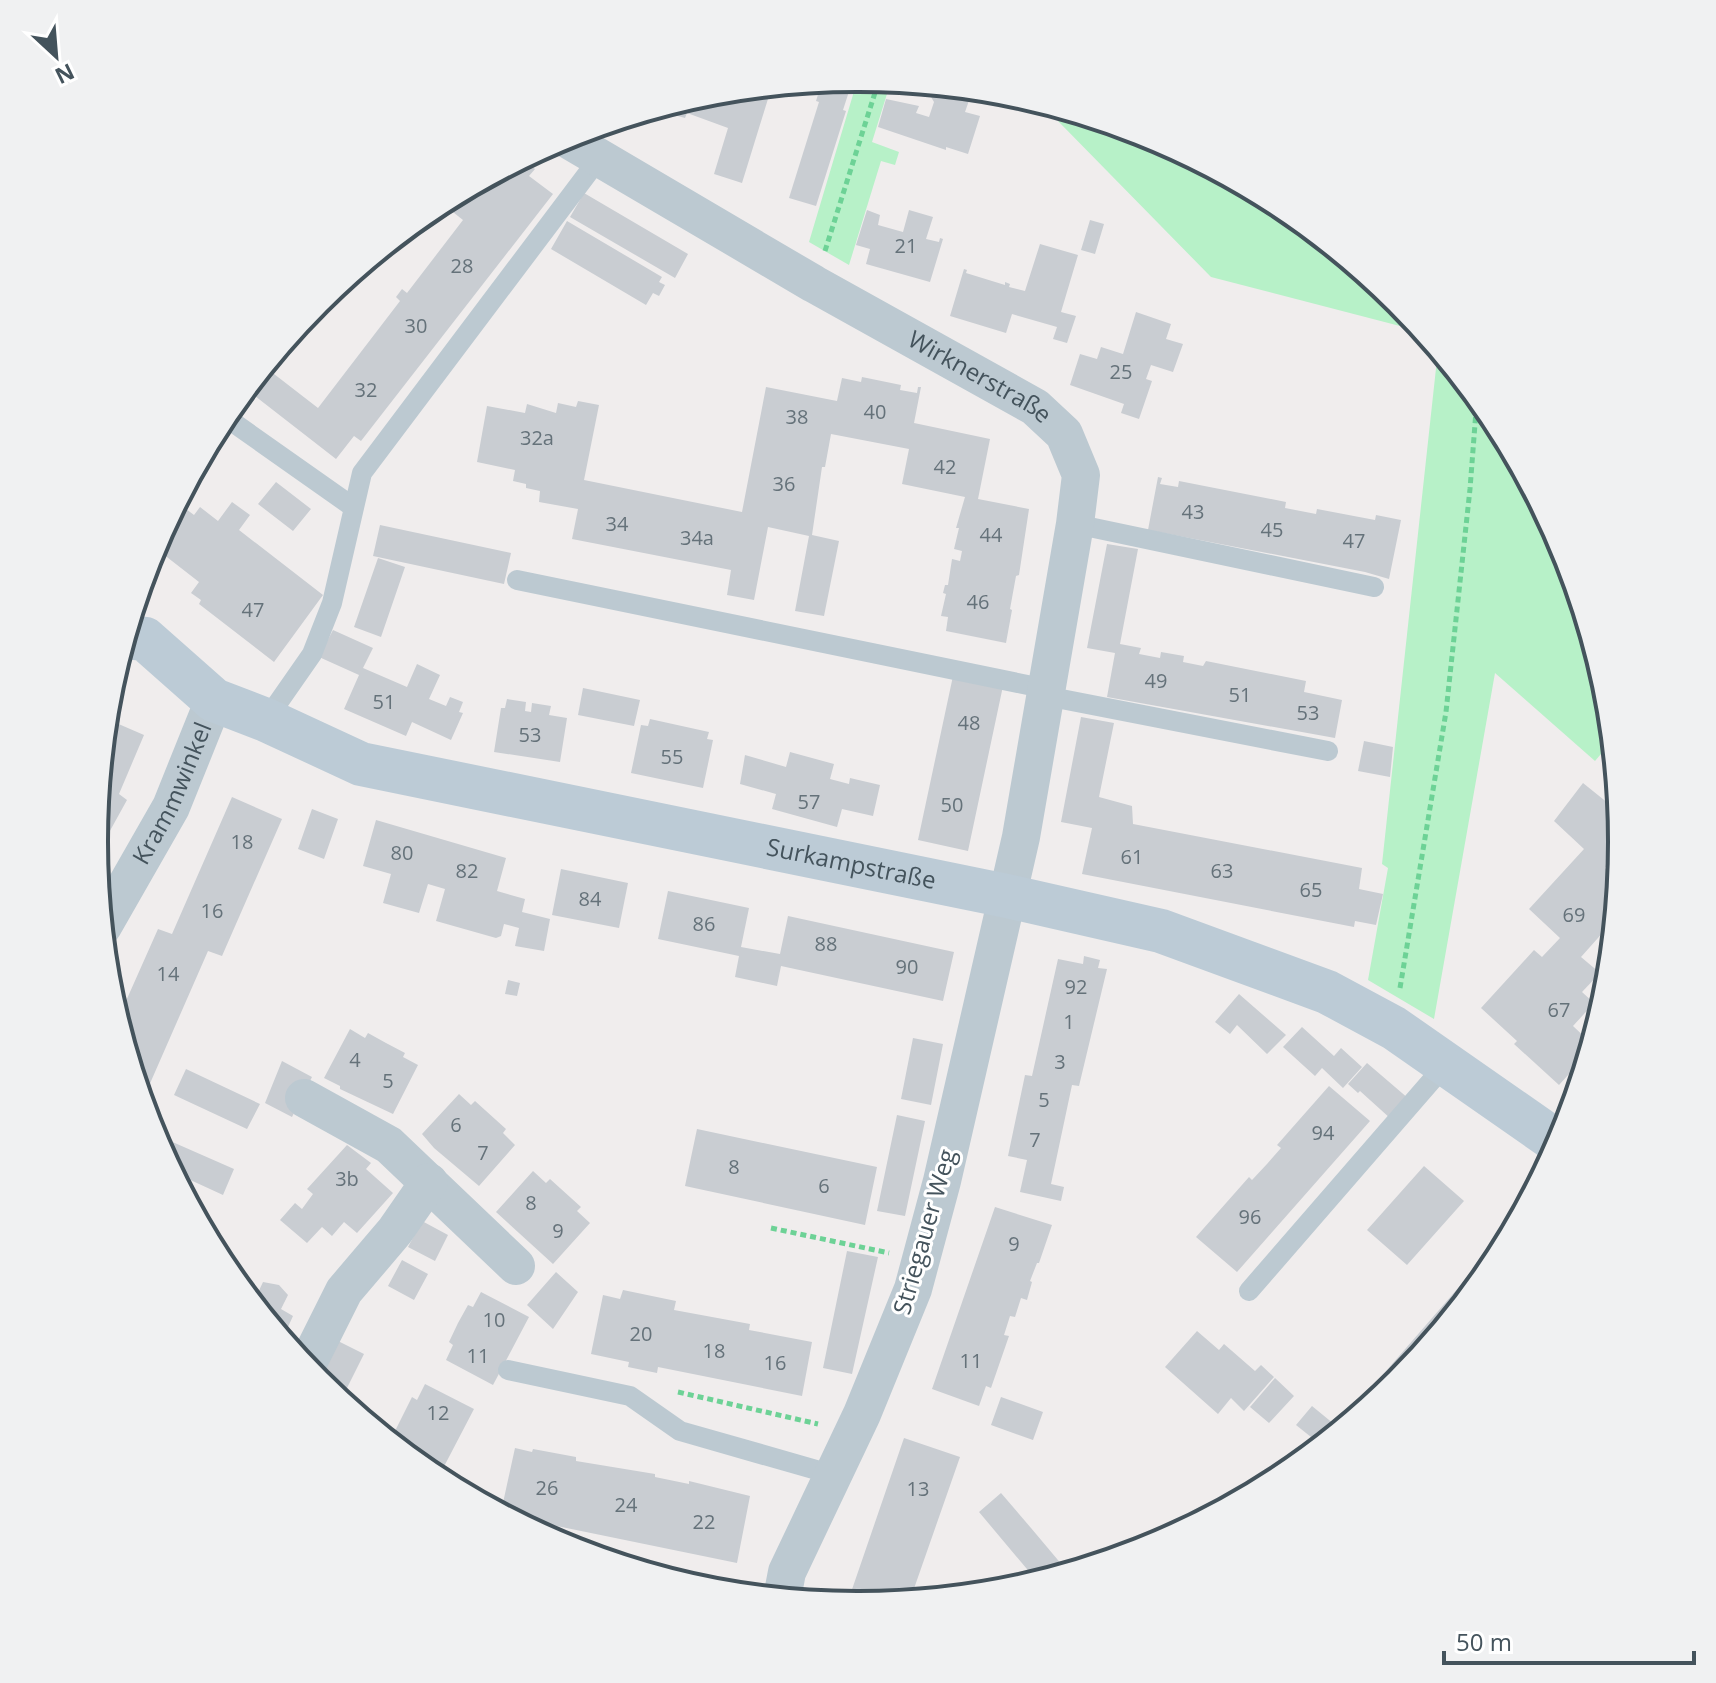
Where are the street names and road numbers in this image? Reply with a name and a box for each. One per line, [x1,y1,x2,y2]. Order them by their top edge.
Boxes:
street label: Wirknerstraße [903,322,1060,430]
street label: Krammwinkel [124,717,218,870]
street label: Surkampstraße [764,829,939,896]
street label: Striegauer Weg [884,1145,963,1318]

